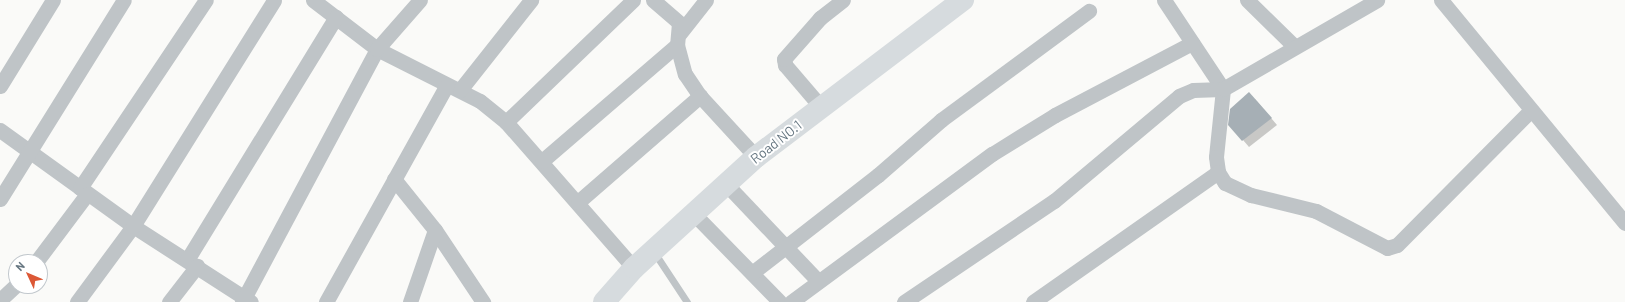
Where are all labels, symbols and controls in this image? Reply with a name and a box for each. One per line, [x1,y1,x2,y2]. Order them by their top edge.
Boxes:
street label: Road NO.1 [747,117,805,167]
north arrow [8,254,48,294]
text: N [13,259,27,273]

